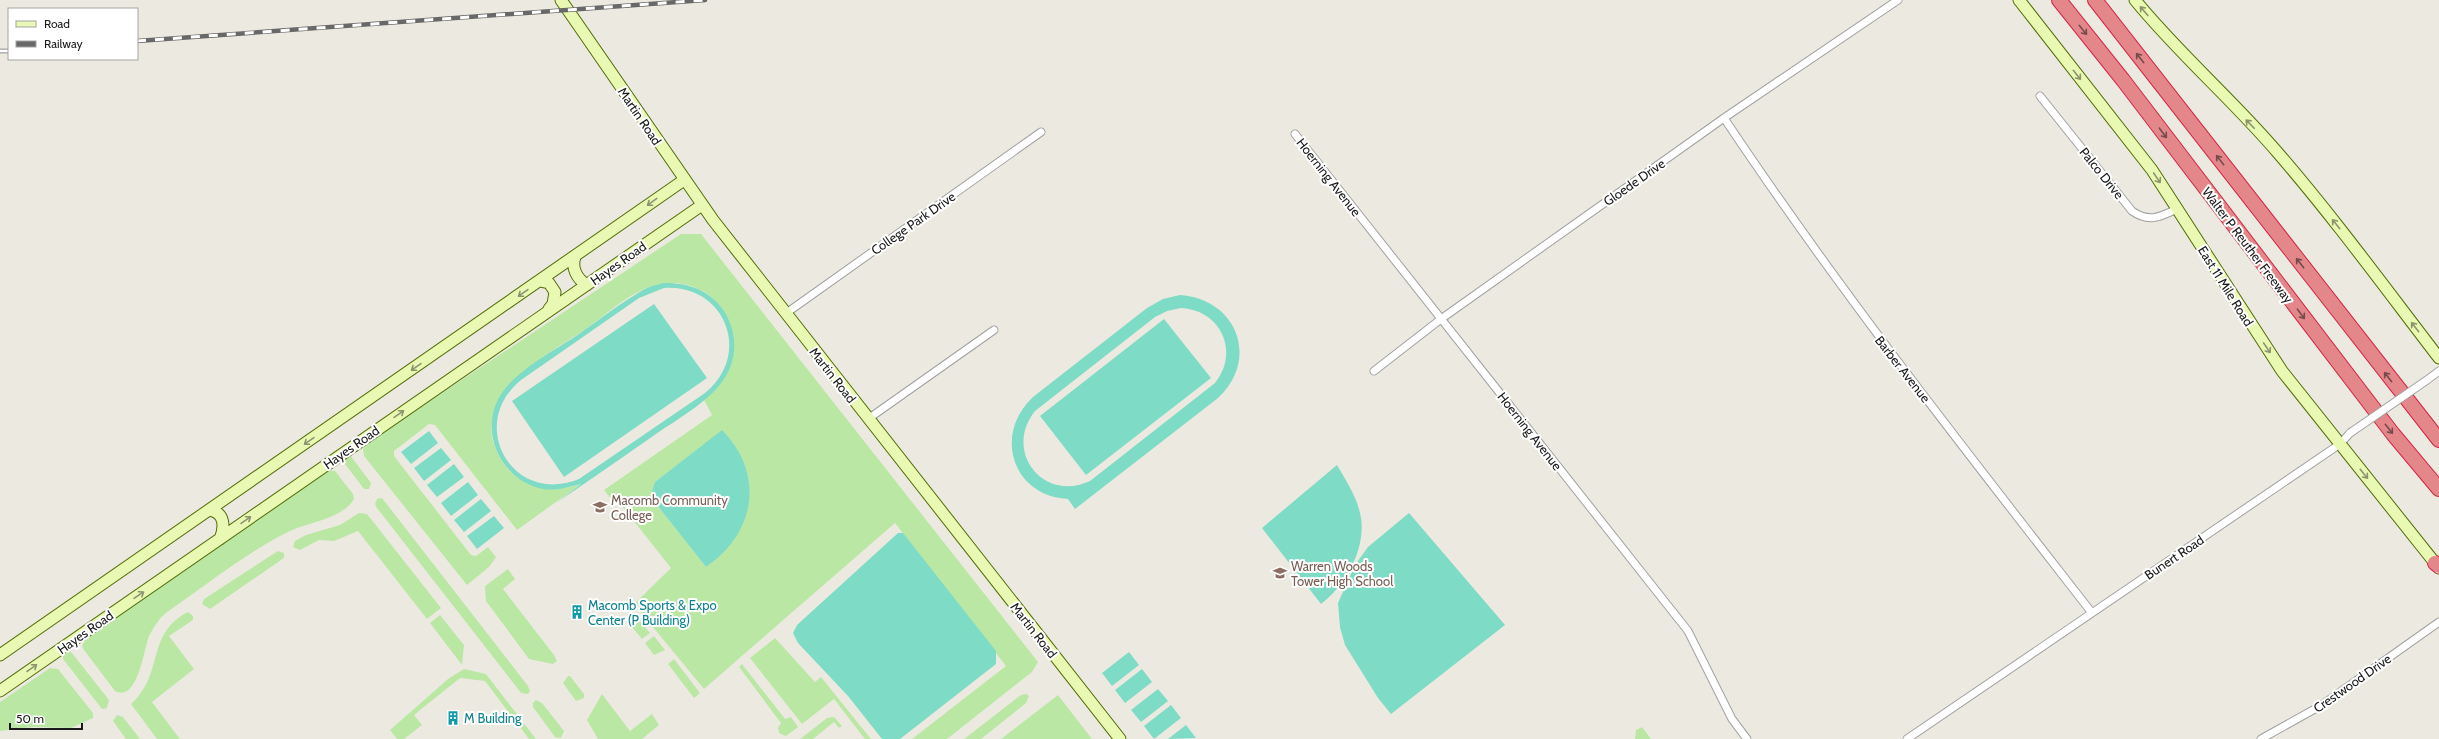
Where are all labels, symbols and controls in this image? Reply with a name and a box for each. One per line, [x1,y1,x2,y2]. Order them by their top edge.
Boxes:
one-way arrow [2140,6,2149,16]
legend [8,8,138,60]
text: Road [44,16,70,31]
one-way arrow [2079,25,2087,36]
text: Railway [44,36,82,51]
one-way arrow [2136,53,2144,64]
one-way arrow [2073,69,2082,80]
street label: Martin Road [615,84,665,148]
one-way arrow [2245,119,2255,129]
one-way arrow [2159,127,2167,138]
street label: Hoerning Avenue [1294,135,1365,220]
street label: Palco Drive [2076,144,2128,202]
street label: Gloede Drive [1600,155,1668,209]
one-way arrow [2216,155,2224,166]
one-way arrow [2153,172,2161,183]
street label: Walter P Reuther Freeway [2199,184,2297,306]
street label: College Park Drive [868,188,959,258]
one-way arrow [647,198,658,206]
one-way arrow [2331,219,2340,230]
street label: Hayes Road [587,238,649,288]
street label: East 11 Mile Road [2195,243,2257,329]
one-way arrow [2296,258,2304,269]
one-way arrow [517,289,528,297]
one-way arrow [2297,309,2305,320]
one-way arrow [2411,322,2420,333]
street label: Barber Avenue [1872,332,1934,406]
one-way arrow [2263,343,2271,354]
street label: Martin Road [806,344,860,406]
one-way arrow [410,363,421,371]
one-way arrow [2384,371,2392,382]
street label: Hoerning Avenue [1495,389,1566,474]
one-way arrow [393,410,404,418]
street label: Hayes Road [320,422,382,472]
one-way arrow [2385,423,2393,434]
one-way arrow [303,437,314,445]
one-way arrow [2360,469,2368,480]
place label: Macomb Community College [611,492,728,523]
school or university icon: Macomb Community College [592,499,608,515]
one-way arrow [240,516,251,524]
street label: Bunert Road [2141,531,2207,583]
place label: Warren Woods Tower High School [1291,558,1393,589]
school or university icon: Warren Woods Tower High School [1272,565,1288,581]
one-way arrow [133,591,144,599]
place label: Macomb Sports & Expo Center (P Building) [588,597,717,628]
street label: Martin Road [1007,599,1061,661]
building icon: Macomb Sports & Expo Center (P Building) [569,604,585,620]
street label: Hayes Road [54,607,116,657]
street label: Crestwood Drive [2310,650,2394,716]
one-way arrow [26,664,37,672]
scale bar [10,705,82,731]
building icon: M Building [445,710,461,726]
place label: M Building [464,710,522,726]
text: 50 m [16,711,44,726]

